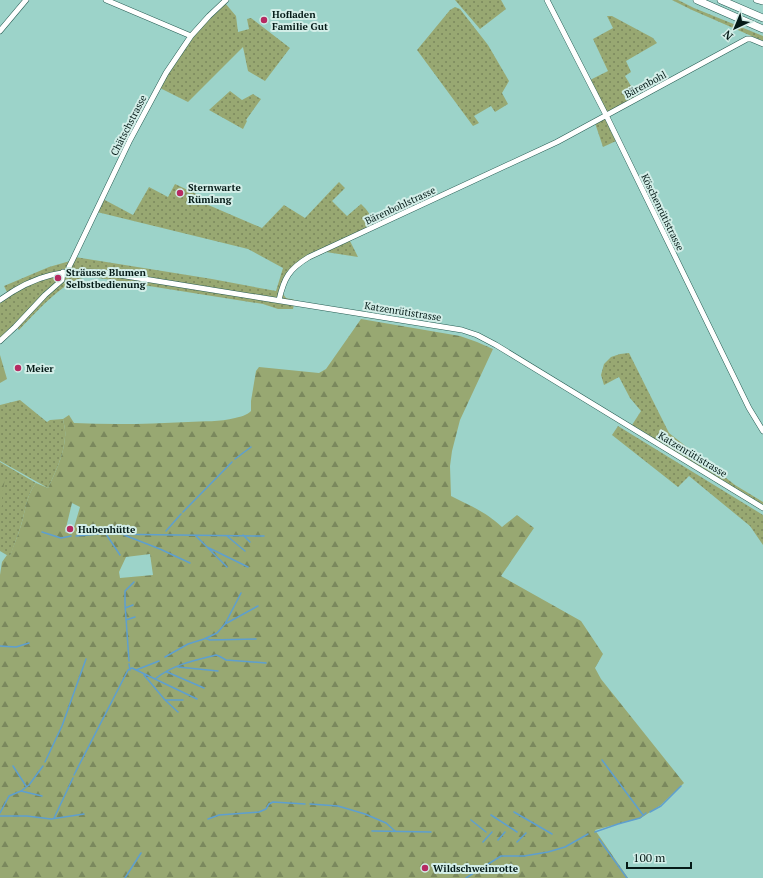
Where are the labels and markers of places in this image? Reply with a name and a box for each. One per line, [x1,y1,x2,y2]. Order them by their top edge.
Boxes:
place label: Hofladen Familie Gut [272,8,328,33]
marker: Hofladen Familie Gut [259,15,269,25]
place label: Sternwarte Rümlang [188,181,241,206]
marker: Sternwarte Rümlang [175,188,185,198]
place label: Sträusse Blumen Selbstbedienung [66,266,146,291]
marker: Sträusse Blumen Selbstbedienung [53,273,63,283]
place label: Meier [26,362,54,375]
marker: Meier [13,363,23,373]
place label: Hubenhütte [78,523,136,536]
marker: Hubenhütte [65,524,75,534]
place label: Wildschweinrotte [433,862,519,875]
marker: Wildschweinrotte [420,863,430,873]

